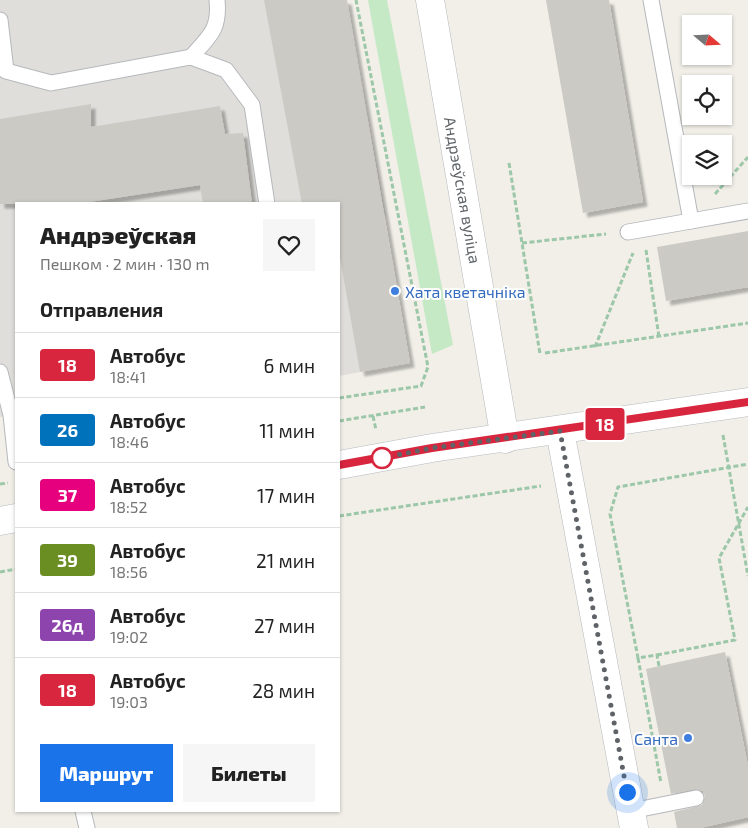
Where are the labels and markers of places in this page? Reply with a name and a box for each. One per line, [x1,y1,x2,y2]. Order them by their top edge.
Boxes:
place label: Хата кветачніка [405,282,526,301]
marker: Хата кветачніка [389,285,401,297]
unlabelled marker [371,447,393,469]
place label: Санта [634,729,678,748]
marker: Санта [682,732,694,744]

